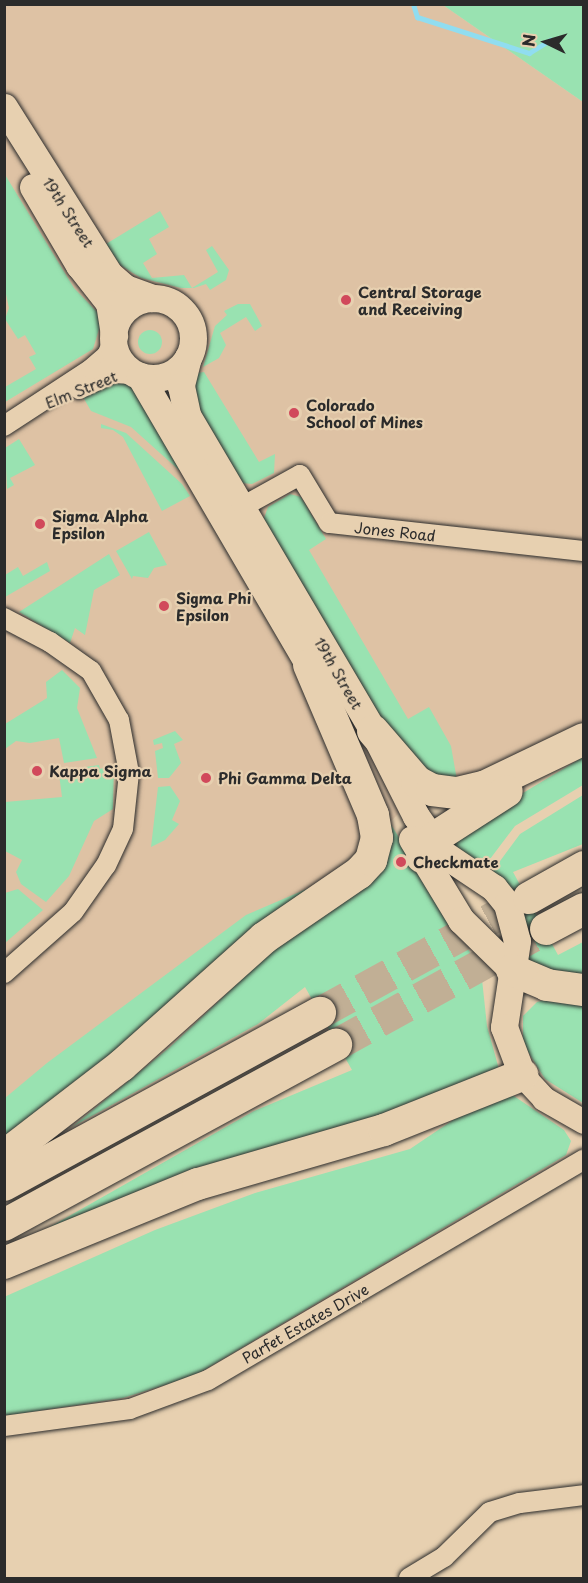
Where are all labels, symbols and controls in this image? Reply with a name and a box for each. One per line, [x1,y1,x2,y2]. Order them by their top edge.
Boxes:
north arrow [516,12,576,72]
text: N [516,33,541,48]
street label: 19th Street [40,174,98,250]
place label: Central Storage and Receiving [358,282,481,317]
marker: Central Storage and Receiving [339,293,353,307]
street label: Elm Street [42,366,120,412]
place label: Colorado School of Mines [306,395,424,430]
marker: Colorado School of Mines [287,406,301,420]
place label: Sigma Alpha Epsilon [52,506,149,541]
marker: Sigma Alpha Epsilon [33,517,47,531]
street label: Jones Road [353,518,437,544]
place label: Sigma Phi Epsilon [176,588,252,623]
marker: Sigma Phi Epsilon [157,599,171,613]
street label: 19th Street [311,634,367,712]
place label: Kappa Sigma [49,762,151,780]
marker: Kappa Sigma [30,764,44,778]
place label: Phi Gamma Delta [218,769,354,787]
marker: Phi Gamma Delta [199,771,213,785]
place label: Checkmate [413,853,499,871]
marker: Checkmate [394,855,408,869]
street label: Parfet Estates Drive [238,1279,372,1367]

